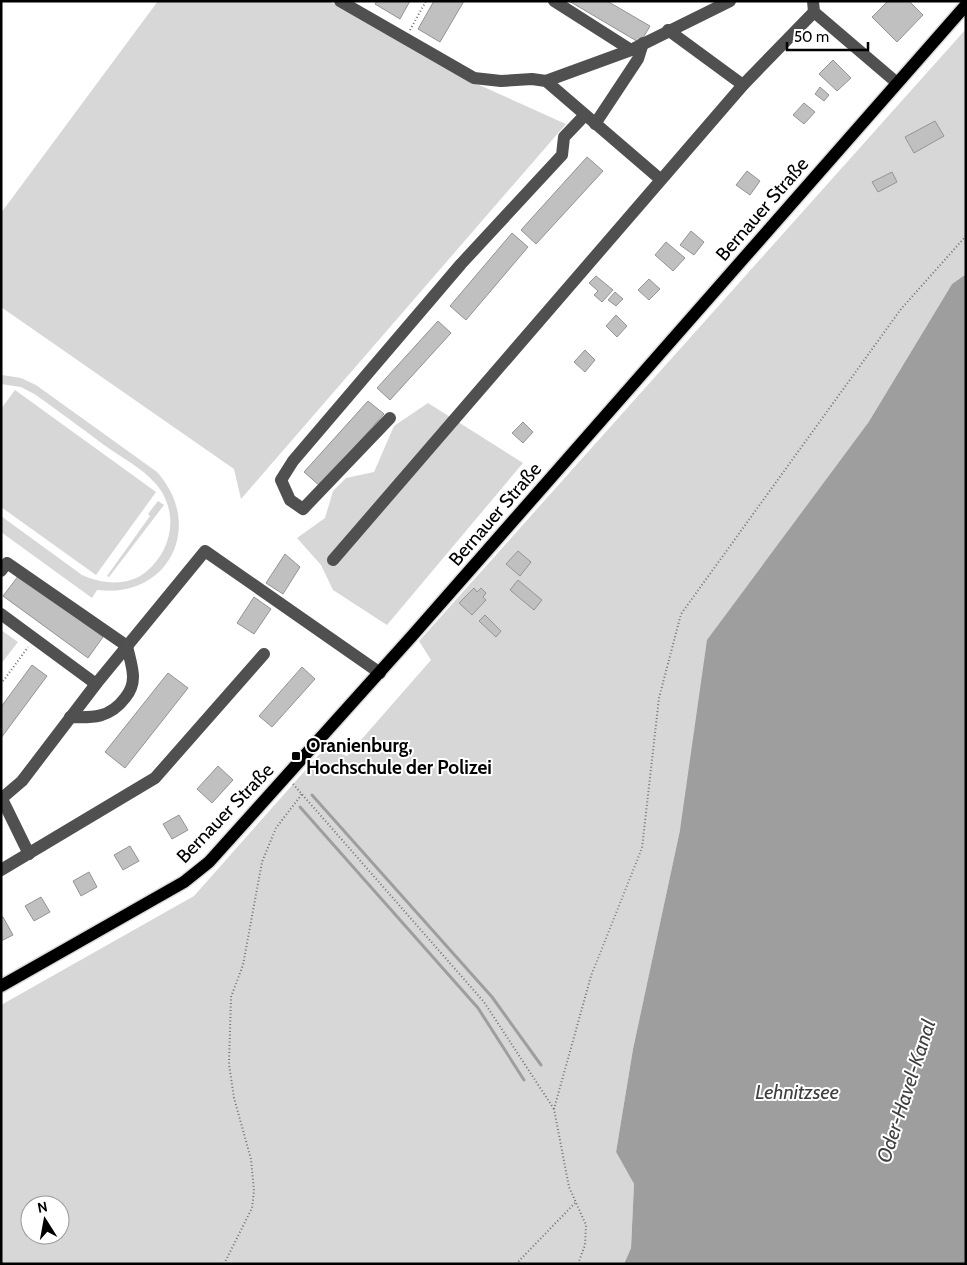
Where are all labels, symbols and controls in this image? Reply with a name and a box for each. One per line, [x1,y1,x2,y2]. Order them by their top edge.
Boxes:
scale bar [787,20,868,52]
text: 50 m [794,28,829,46]
street label: Bernauer Straße [711,152,813,265]
street label: Bernauer Straße [444,457,546,570]
place label: Oranienburg, Hochschule der Polizei [306,734,492,779]
marker: Oranienburg, Hochschule der Polizei [290,750,302,762]
street label: Bernauer Straße [172,758,278,868]
water label: Oder-Havel-Kanal [872,1016,941,1166]
water label: Lehnitzsee [755,1080,839,1104]
north arrow [20,1195,70,1245]
text: N [36,1197,49,1217]

